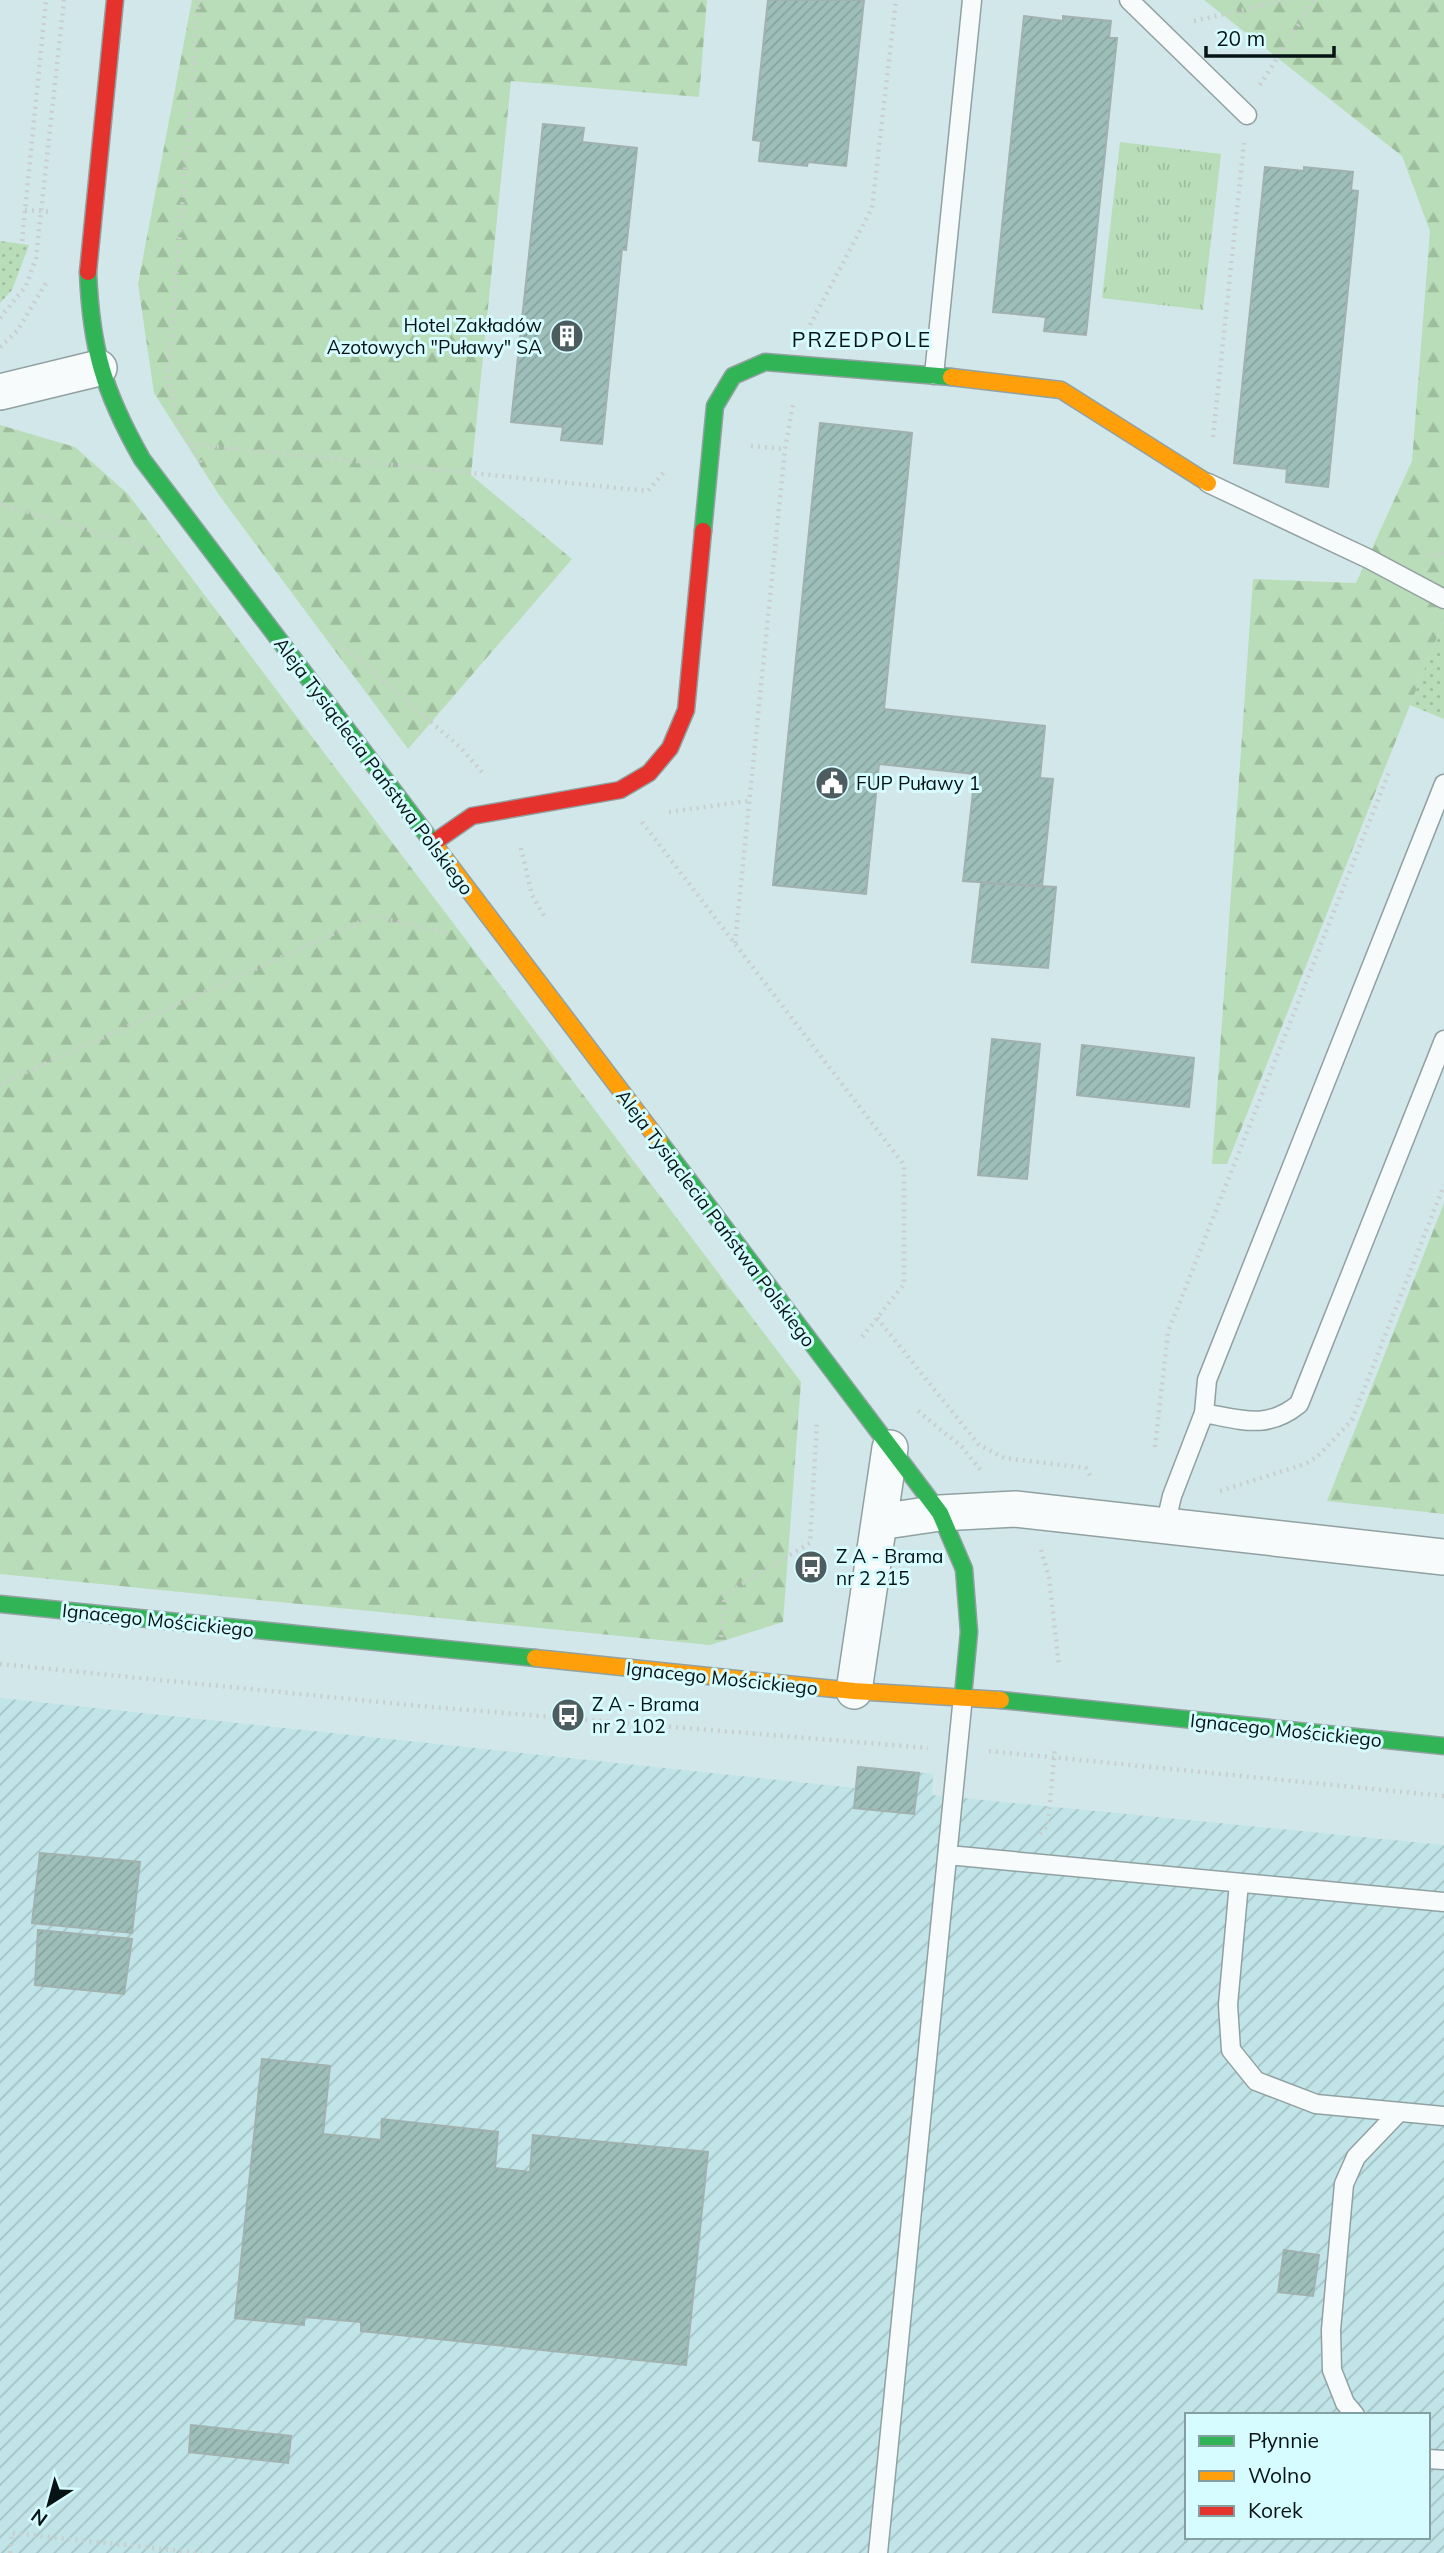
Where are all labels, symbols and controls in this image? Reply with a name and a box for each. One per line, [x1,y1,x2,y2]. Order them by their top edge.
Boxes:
scale bar [1206,14,1334,58]
text: 20 m [1216,25,1265,51]
place label: Hotel Zakładów Azotowych "Puławy" SA [327,313,542,359]
building icon: Hotel Zakładów Azotowych "Puławy" SA [548,317,586,355]
district label: PRZEDPOLE [792,326,932,352]
street label: Aleja Tysiąclecia Państwa Polskiego [269,632,479,900]
public building icon: FUP Puławy 1 [813,764,851,802]
place label: FUP Puławy 1 [856,771,980,795]
street label: Aleja Tysiąclecia Państwa Polskiego [611,1084,821,1352]
place label: Z A - Brama nr 2 215 [836,1544,944,1590]
bus stop icon: Z A - Brama nr 2 215 [792,1548,830,1586]
street label: Ignacego Mościckiego [61,1598,255,1642]
street label: Ignacego Mościckiego [625,1656,819,1700]
place label: Z A - Brama nr 2 102 [592,1692,700,1738]
bus stop icon: Z A - Brama nr 2 102 [549,1696,587,1734]
street label: Ignacego Mościckiego [1189,1708,1383,1752]
legend [1185,2413,1430,2539]
text: Płynnie [1248,2427,1319,2453]
text: Wolno [1248,2462,1311,2488]
north arrow [14,2469,84,2539]
text: Korek [1248,2497,1303,2523]
text: N [26,2504,52,2532]

